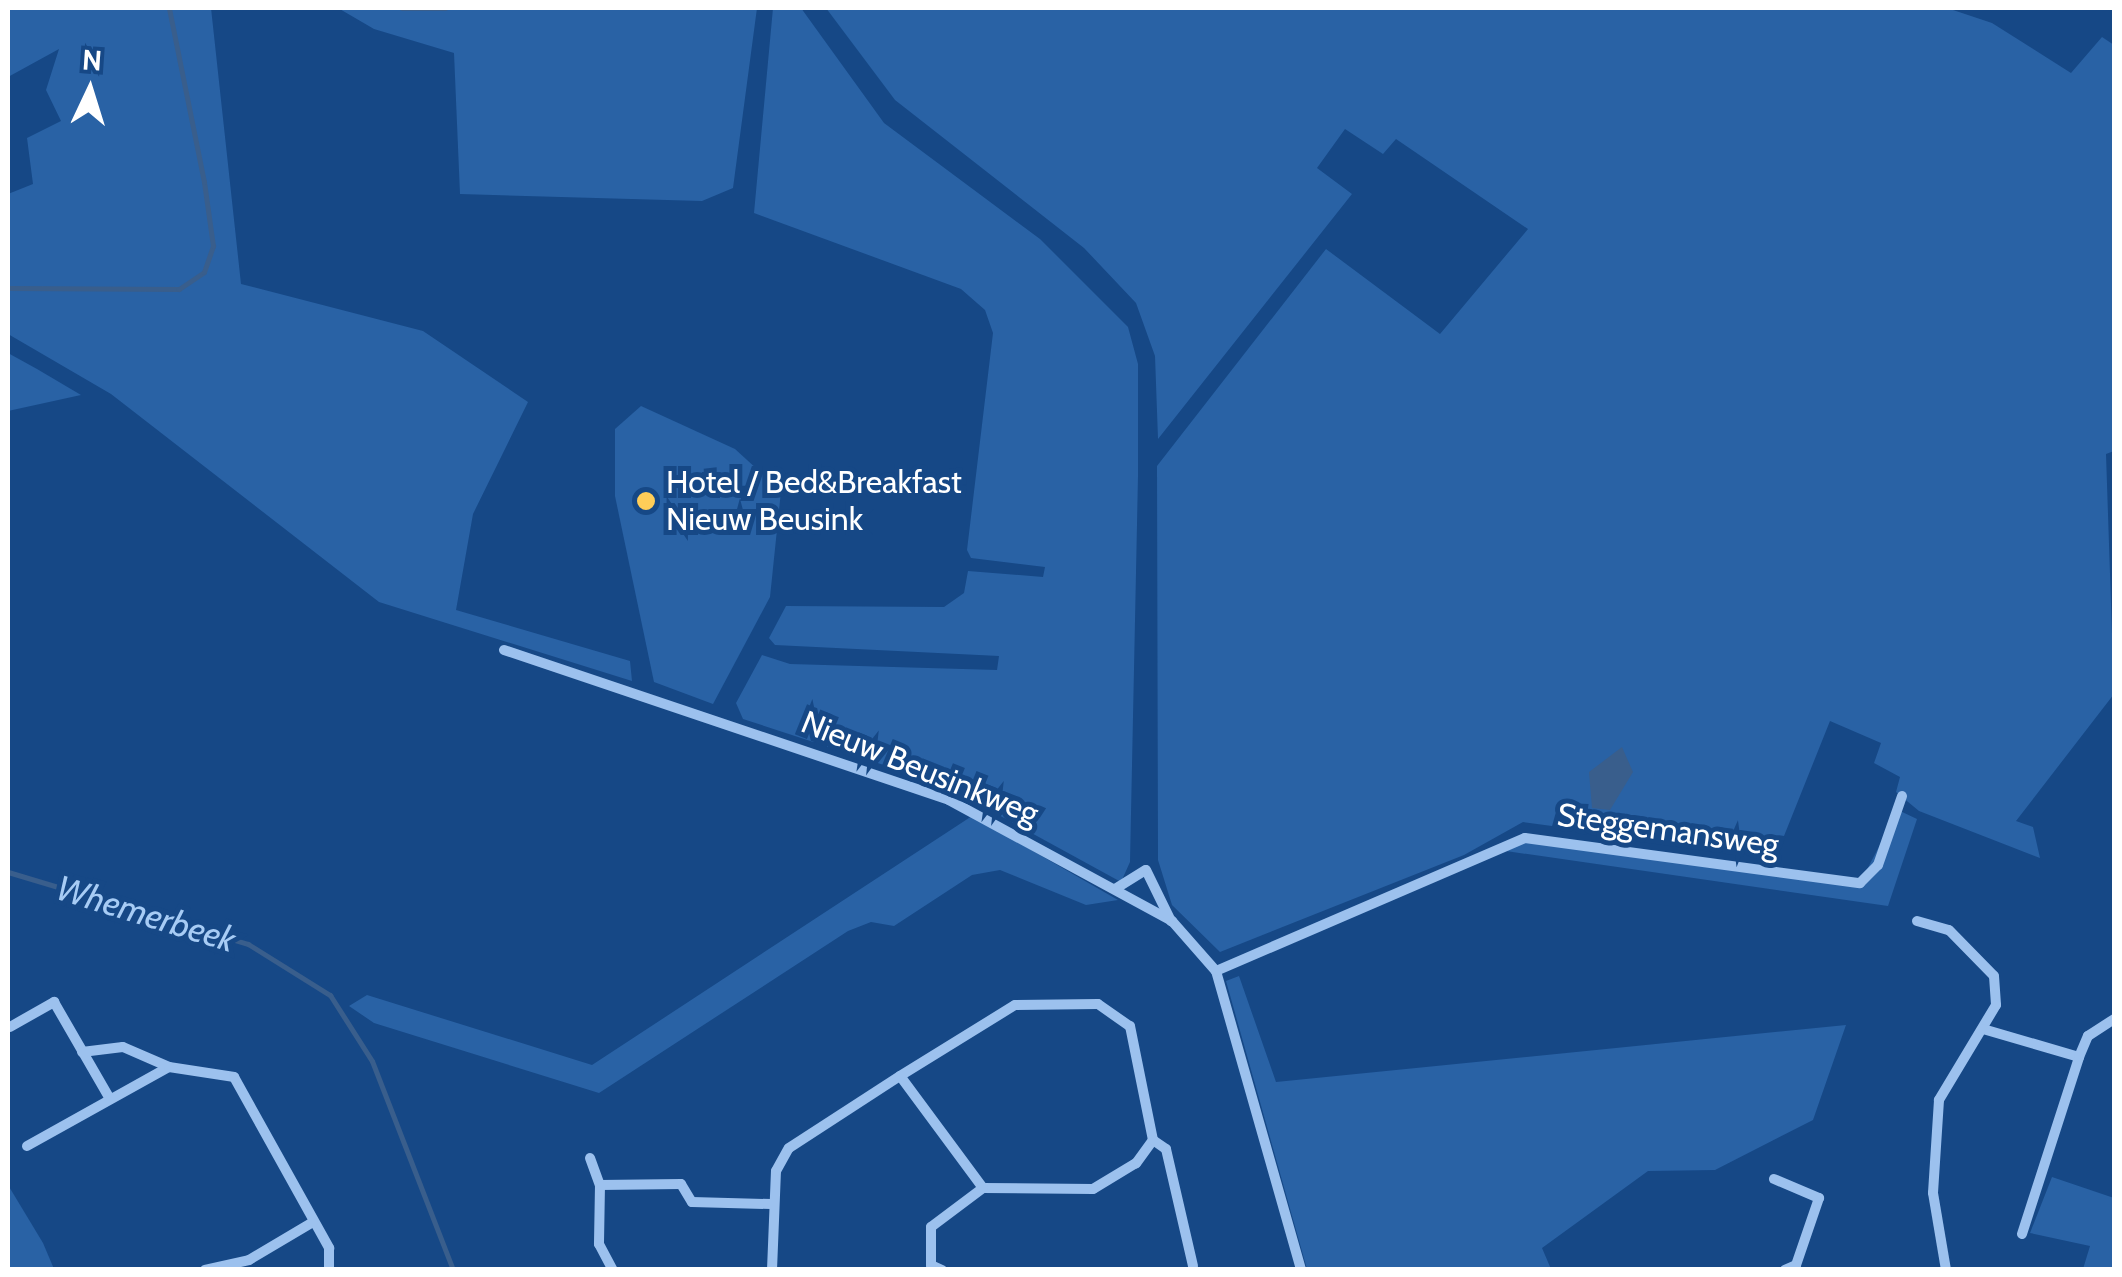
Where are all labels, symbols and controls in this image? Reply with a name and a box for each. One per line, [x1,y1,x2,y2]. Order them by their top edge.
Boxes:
north arrow [40,40,140,140]
text: N [81,42,103,78]
place label: Hotel / Bed&Breakfast Nieuw Beusink [666,464,962,539]
marker: Hotel / Bed&Breakfast Nieuw Beusink [635,490,657,512]
street label: Nieuw Beusinkweg [796,703,1044,833]
street label: Steggemansweg [1555,795,1781,865]
water label: Whemerbeek [51,867,241,961]

